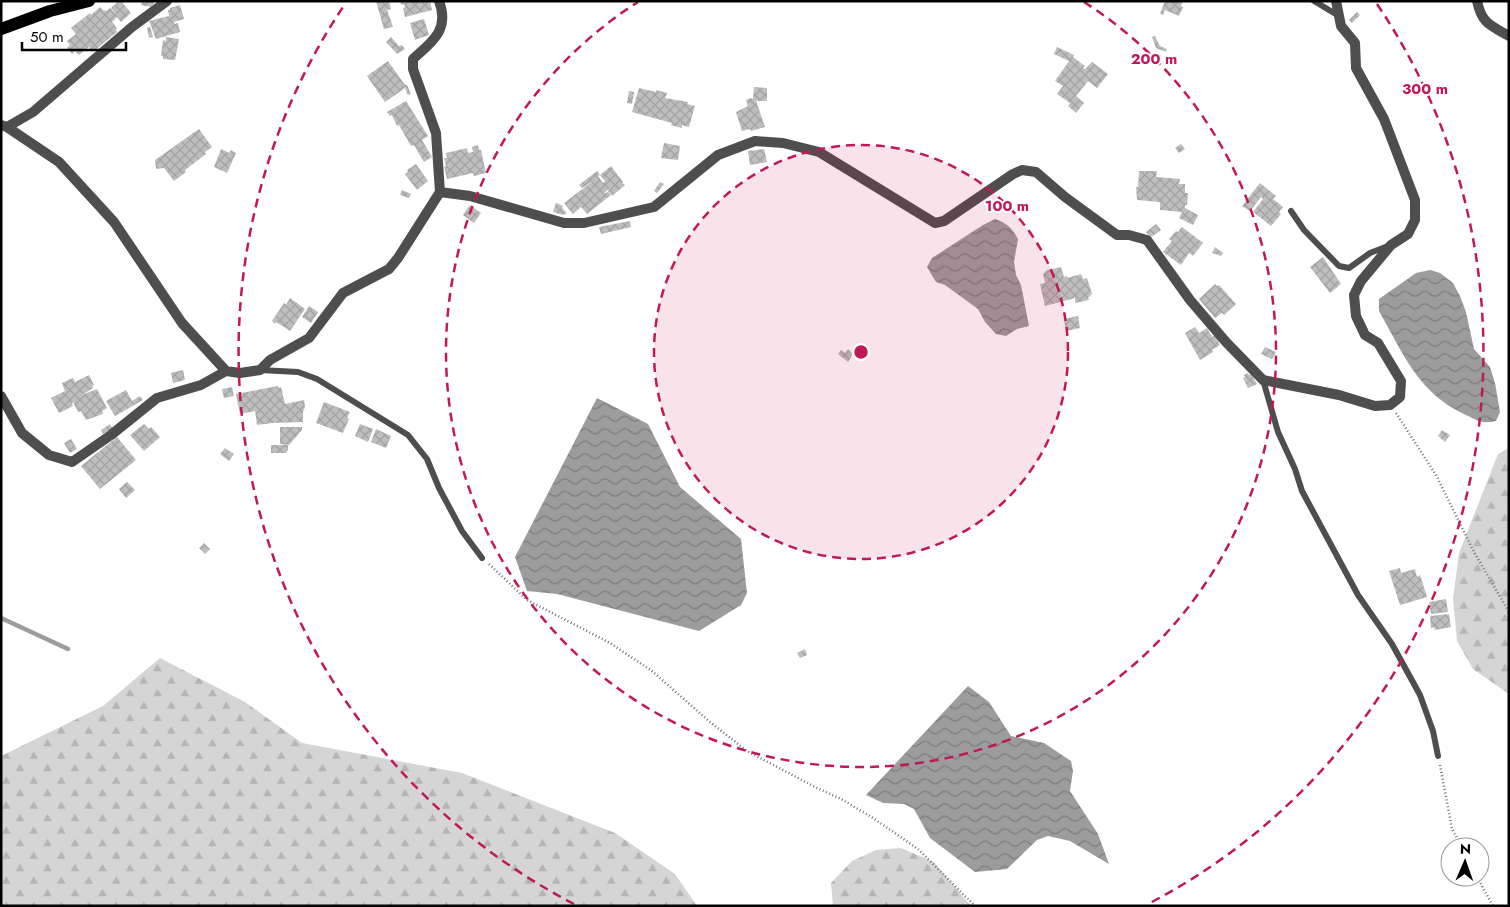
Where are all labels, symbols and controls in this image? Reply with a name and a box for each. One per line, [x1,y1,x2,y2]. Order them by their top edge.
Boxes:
scale bar [22,20,126,52]
text: 50 m [30,26,64,48]
text: 200 m [1131,48,1177,70]
text: 300 m [1402,78,1448,100]
text: 100 m [985,195,1029,217]
centre of rings [852,343,870,361]
north arrow [1440,837,1490,887]
text: N [1460,839,1471,859]

